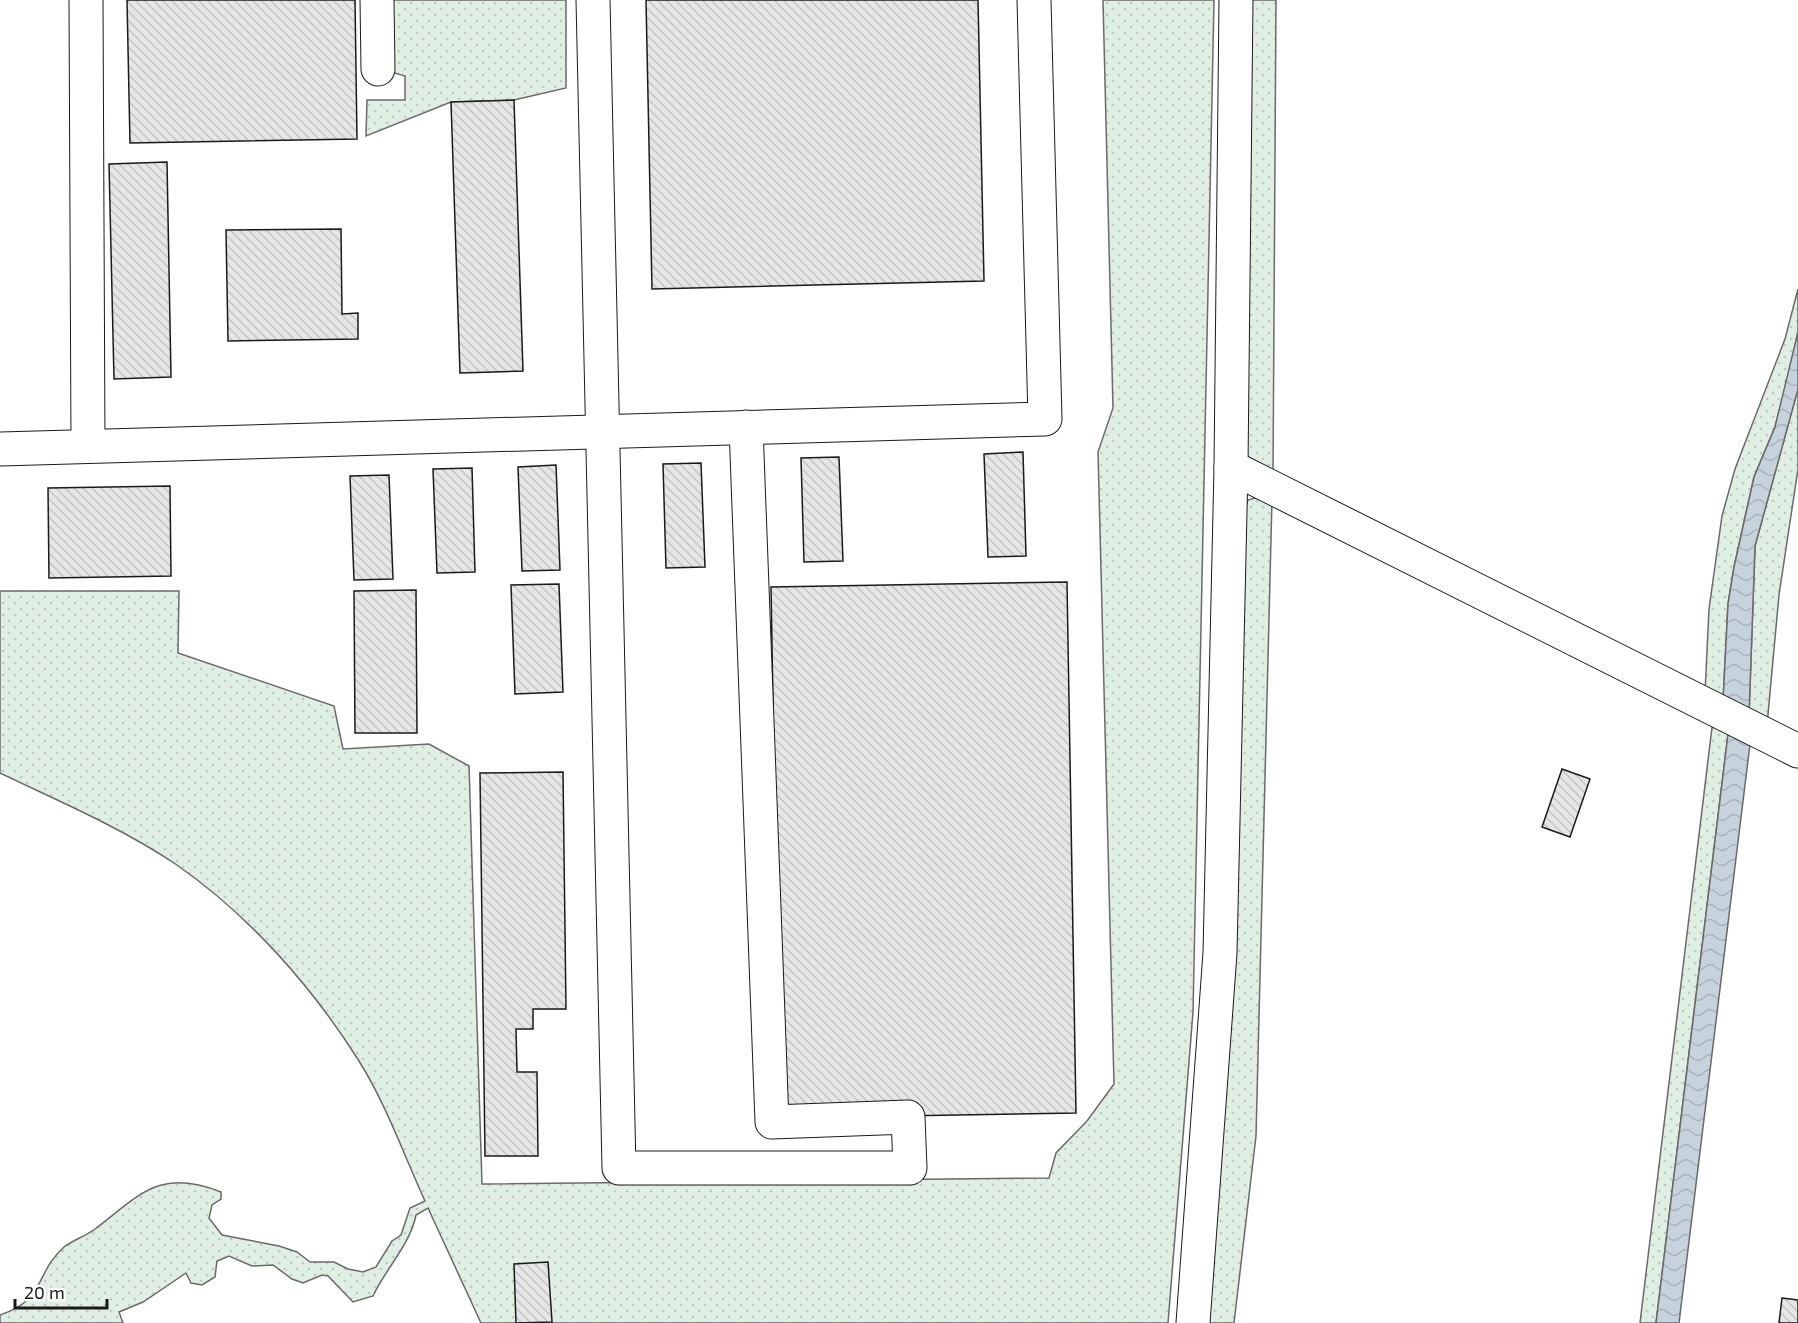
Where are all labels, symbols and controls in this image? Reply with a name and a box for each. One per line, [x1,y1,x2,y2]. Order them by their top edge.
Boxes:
scale bar [15,1272,106,1310]
text: 20 m [24,1281,65,1303]

